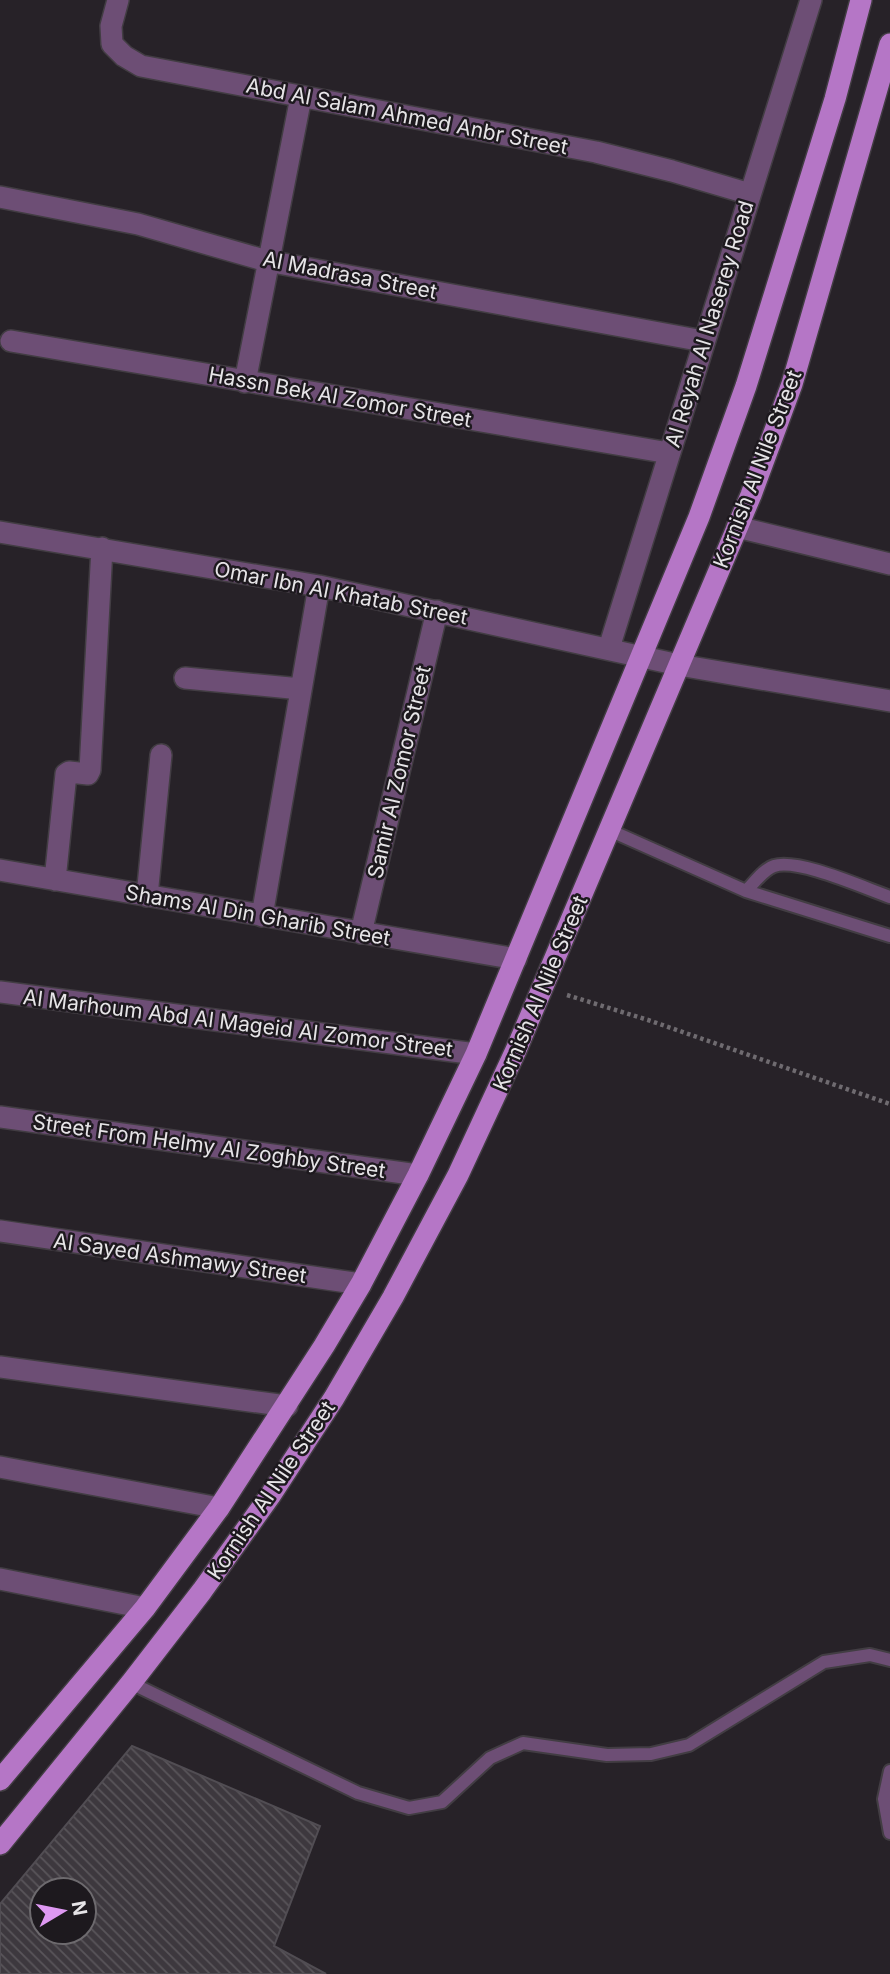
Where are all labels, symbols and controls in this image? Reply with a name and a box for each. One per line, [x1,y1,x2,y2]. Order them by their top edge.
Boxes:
street label: Abd Al Salam Ahmed Anbr Street [244,73,570,160]
street label: Al Reyah Al Naserey Road [660,198,758,450]
street label: Al Madrasa Street [261,246,439,304]
street label: Hassn Bek Al Zomor Street [207,362,474,432]
street label: Kornish Al Nile Street [708,366,806,571]
street label: Omar Ibn Al Khatab Street [212,556,470,630]
street label: Samir Al Zomor Street [362,663,436,881]
street label: Shams Al Din Gharib Street [124,879,392,951]
street label: Kornish Al Nile Street [487,891,593,1094]
street label: Al Marhoum Abd Al Mageid Al Zomor Street [22,984,454,1062]
street label: Street From Helmy Al Zoghby Street [31,1109,387,1183]
street label: Al Sayed Ashmawy Street [52,1228,308,1288]
street label: Kornish Al Nile Street [202,1396,340,1584]
north arrow [28,1876,98,1946]
text: N [67,1899,92,1917]

